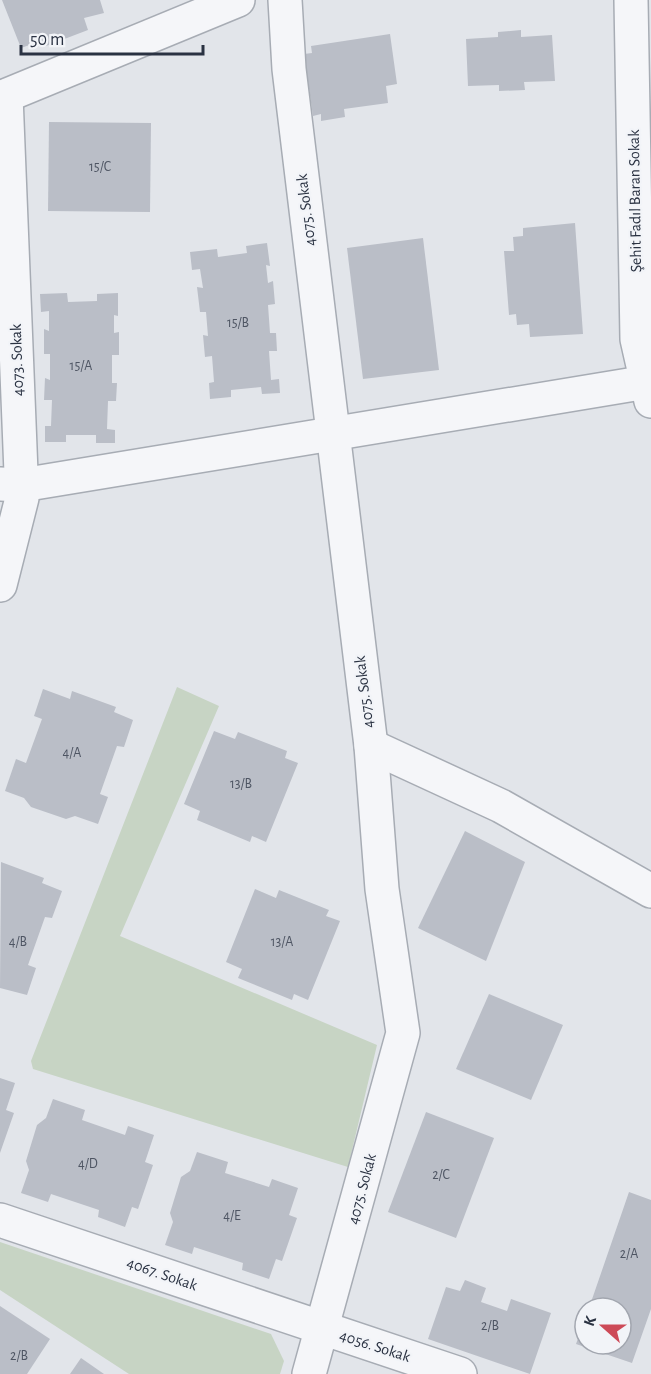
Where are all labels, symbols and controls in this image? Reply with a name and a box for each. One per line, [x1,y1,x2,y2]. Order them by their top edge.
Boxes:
scale bar [21,18,202,56]
text: 50 m [30,31,64,49]
street label: Şehit Fadıl Baran Sokak [626,129,644,273]
house number: 15/C [89,160,111,174]
street label: 4075. Sokak [294,172,318,247]
house number: 15/B [227,316,249,330]
street label: 4073. Sokak [8,323,26,396]
house number: 15/A [70,359,92,373]
street label: 4075. Sokak [352,654,376,729]
house number: 4/A [63,746,81,760]
house number: 13/B [230,777,252,791]
house number: 4/B [9,935,27,949]
house number: 13/A [271,935,293,949]
street label: 4075. Sokak [345,1151,379,1226]
house number: 4/D [78,1157,98,1171]
house number: 2/C [432,1168,450,1182]
house number: 4/E [223,1209,241,1223]
house number: 2/A [620,1247,638,1261]
street label: 4067. Sokak [125,1254,200,1294]
north arrow [573,1296,633,1356]
text: K [581,1313,599,1328]
house number: 2/B [481,1319,499,1333]
street label: 4056. Sokak [338,1327,413,1365]
house number: 2/B [10,1349,28,1363]

